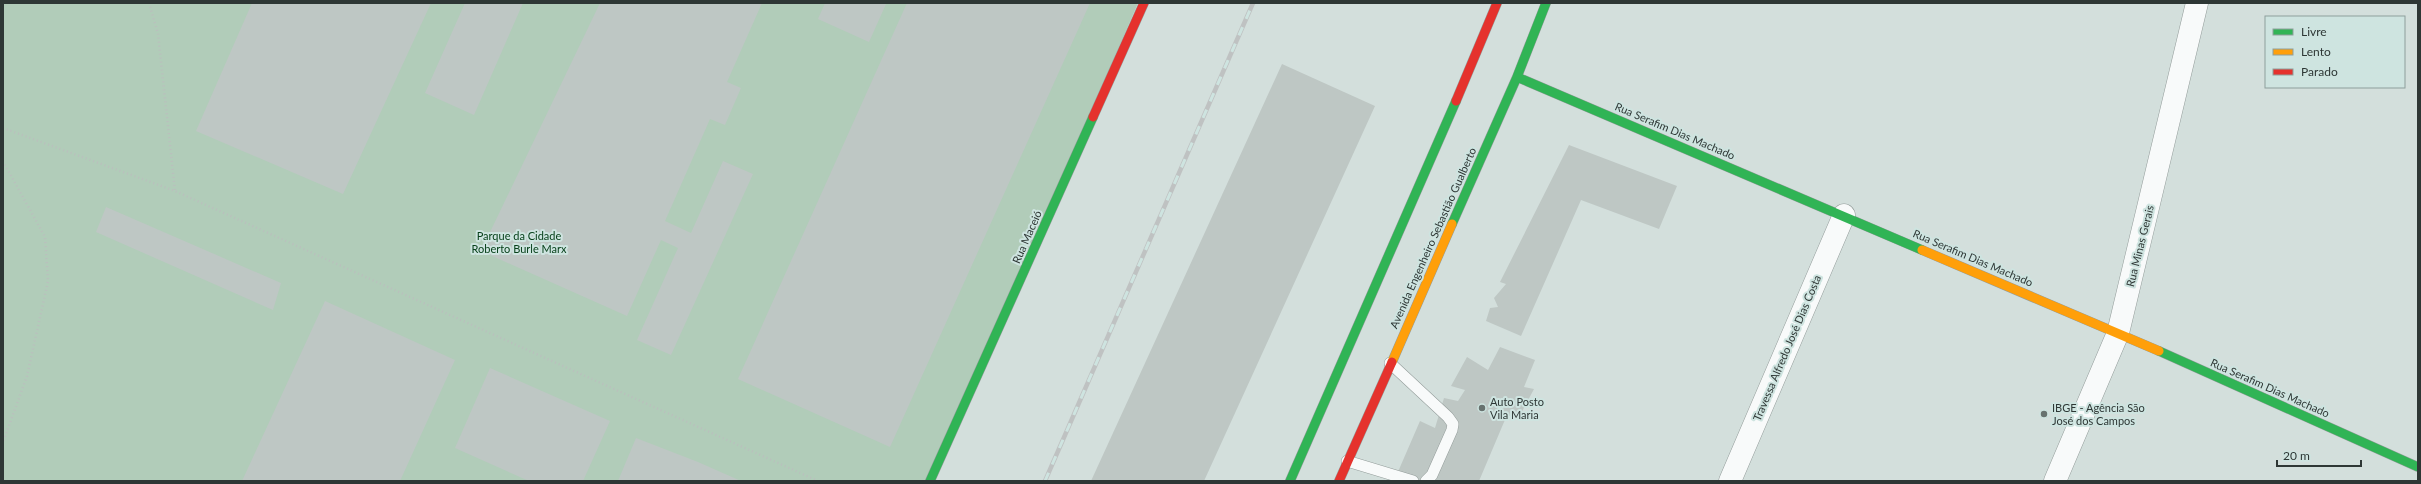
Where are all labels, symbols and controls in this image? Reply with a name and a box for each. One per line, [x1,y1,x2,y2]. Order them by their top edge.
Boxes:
legend [2265,16,2405,88]
text: Livre [2301,24,2327,39]
text: Lento [2301,44,2331,59]
text: Parado [2301,64,2338,79]
street label: Rua Serafim Dias Machado [1613,99,1737,162]
street label: Avenida Engenheiro Sebastião Gualberto [1387,145,1478,330]
street label: Rua Minas Gerais [2123,204,2156,288]
street label: Rua Maceió [1009,208,1044,265]
street label: Rua Serafim Dias Machado [1911,226,2035,289]
park label: Parque da Cidade Roberto Burle Marx [471,229,567,255]
street label: Travessa Alfredo José Dias Costa [1750,273,1823,423]
street label: Rua Serafim Dias Machado [2209,355,2332,420]
place label: Auto Posto Vila Maria [1490,395,1544,421]
place label: IBGE - Agência São José dos Campos [2052,401,2145,427]
marker: Auto Posto Vila Maria [1477,403,1487,413]
marker: IBGE - Agência São José dos Campos [2039,409,2049,419]
scale bar [2277,442,2361,468]
text: 20 m [2283,448,2310,463]

